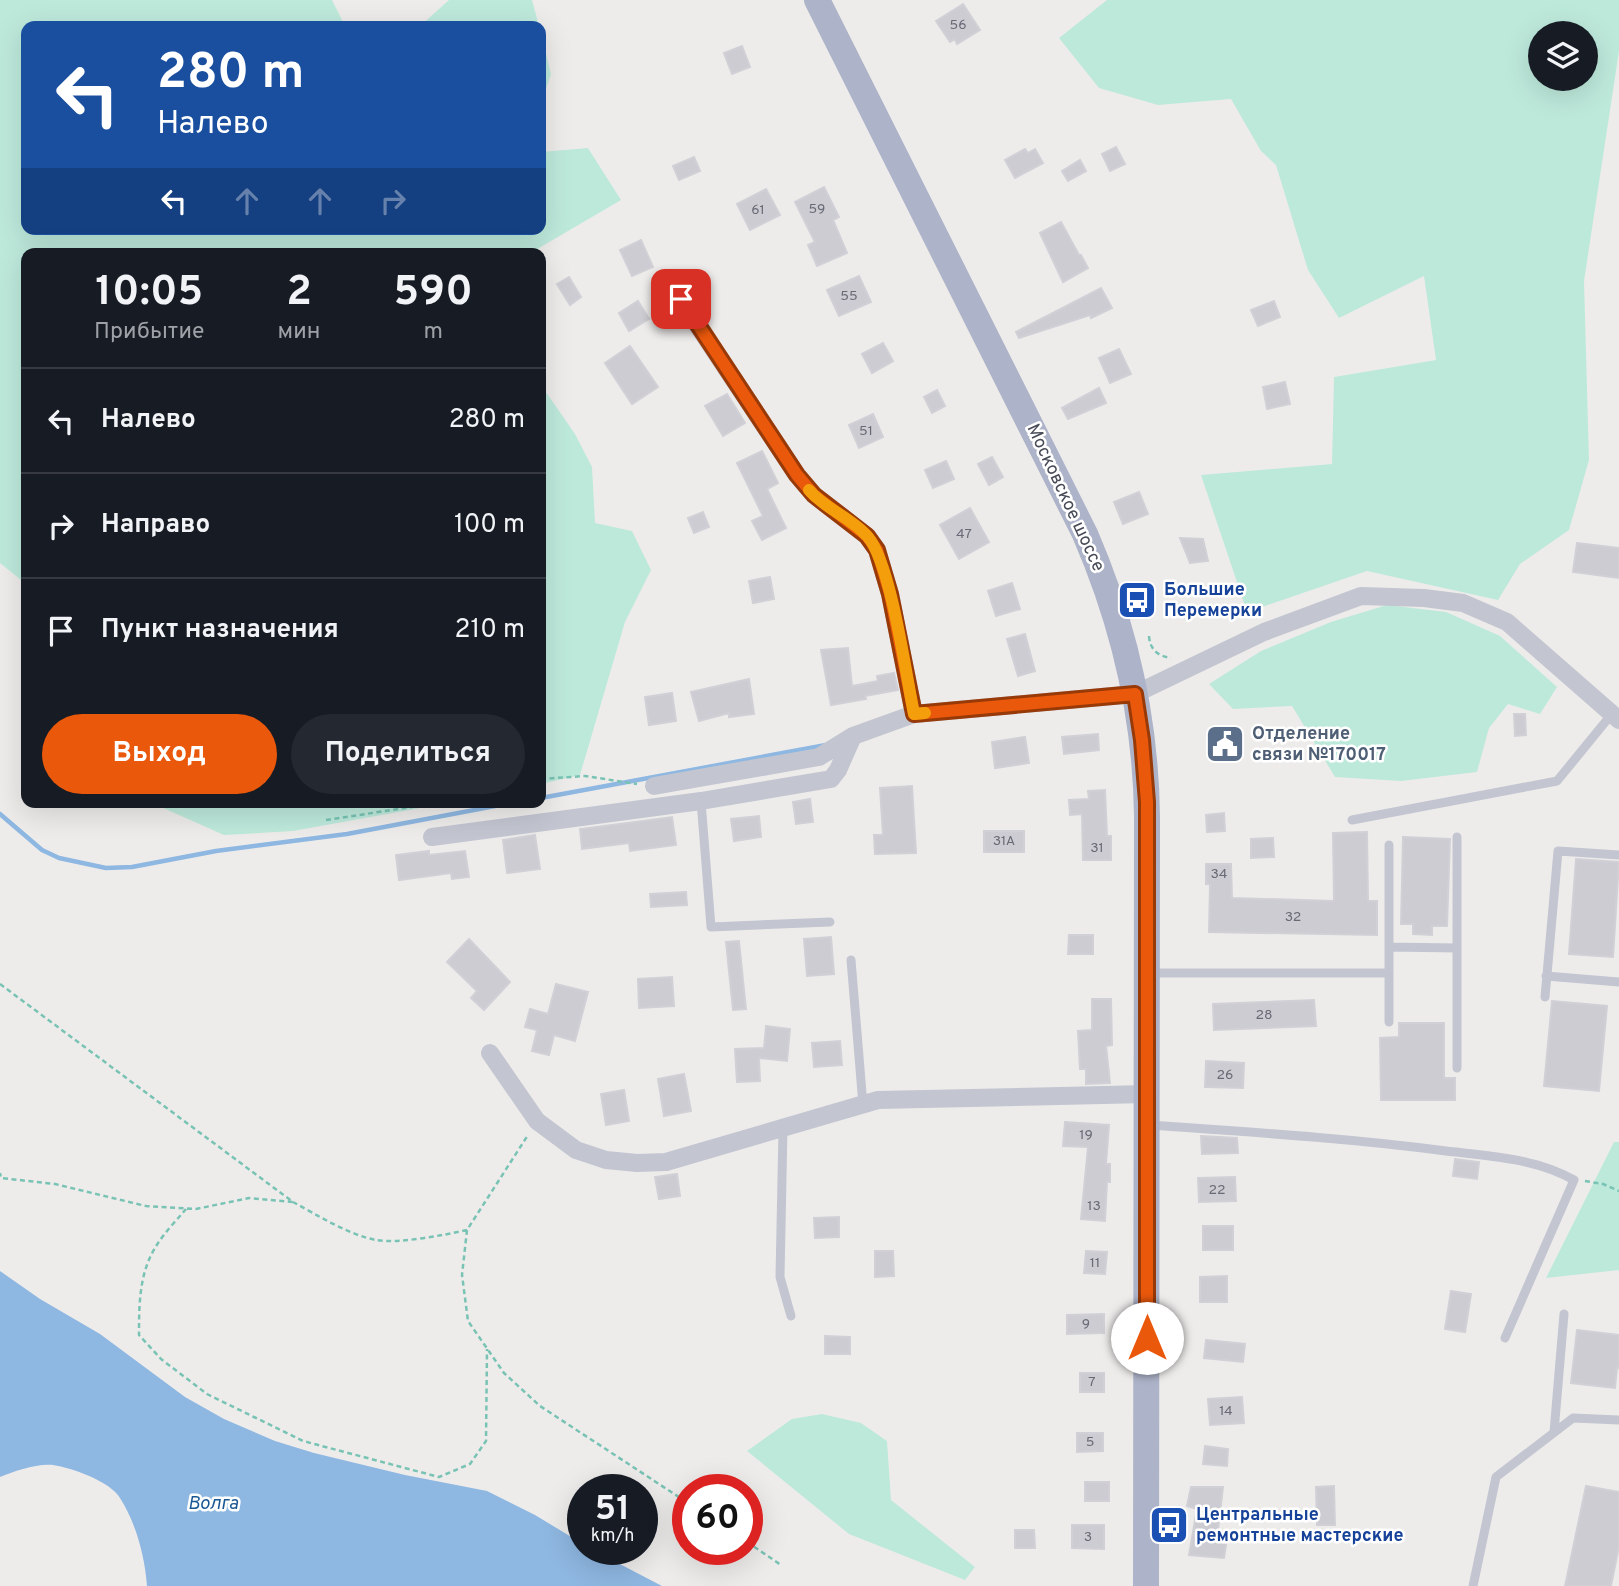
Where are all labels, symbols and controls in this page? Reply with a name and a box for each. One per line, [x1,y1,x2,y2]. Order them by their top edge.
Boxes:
house number: 56 [949,17,967,34]
map controls [1528,21,1598,91]
button: layers [1528,21,1598,91]
text: 280 m [157,44,304,106]
icon: left [42,49,133,140]
text: Налево [157,105,269,145]
icon: left [155,182,193,220]
icon: ahead [228,182,266,220]
icon: ahead [301,182,339,220]
icon: right [374,182,412,220]
house number: 59 [809,201,825,218]
house number: 61 [751,202,765,219]
text: 10:05 [95,267,203,320]
text: 2 [286,267,312,320]
text: 590 [394,267,473,320]
pin [651,269,711,329]
icon: arrive [662,280,700,318]
house number: 55 [840,288,858,305]
text: Прибытие [94,318,204,347]
text: мин [278,318,320,347]
text: m [423,318,443,347]
icon: left [42,402,80,440]
text: Налево [101,404,196,437]
text: 280 m [449,404,525,437]
street label: Московское шоссе [1021,421,1109,575]
house number: 51 [859,423,873,440]
icon: right [42,507,80,545]
text: Направо [101,509,210,542]
text: 100 m [454,509,525,542]
house number: 47 [956,526,972,543]
bus stop icon: Большие Перемерки [1116,579,1158,621]
place label: Большие Перемерки [1164,579,1262,623]
icon: arrive [42,612,80,650]
text: Пункт назначения [101,614,339,647]
text: 210 m [455,614,525,647]
button: Выход [42,714,277,794]
button: Поделиться [291,714,525,794]
public building icon: Отделение связи №170017 [1204,723,1246,765]
place label: Отделение связи №170017 [1252,723,1386,767]
house number: 31А [993,833,1015,850]
house number: 31 [1090,840,1104,857]
house number: 34 [1210,866,1228,883]
house number: 32 [1285,909,1301,926]
house number: 28 [1255,1007,1273,1024]
house number: 26 [1217,1067,1233,1084]
house number: 19 [1079,1127,1093,1144]
house number: 22 [1208,1182,1226,1199]
house number: 13 [1087,1198,1101,1215]
house number: 11 [1090,1255,1100,1272]
position arrow [1110,1301,1184,1375]
house number: 9 [1082,1316,1090,1333]
house number: 7 [1088,1374,1096,1391]
house number: 14 [1219,1403,1233,1420]
house number: 5 [1086,1434,1094,1451]
speed limit sign: 60 [672,1474,763,1565]
text: 51 [595,1488,630,1532]
water label: Волга [188,1492,238,1516]
bus stop icon: Центральные ремонтные мастерские [1148,1504,1190,1546]
place label: Центральные ремонтные мастерские [1196,1504,1404,1548]
text: km/h [591,1525,634,1548]
house number: 3 [1084,1529,1092,1546]

